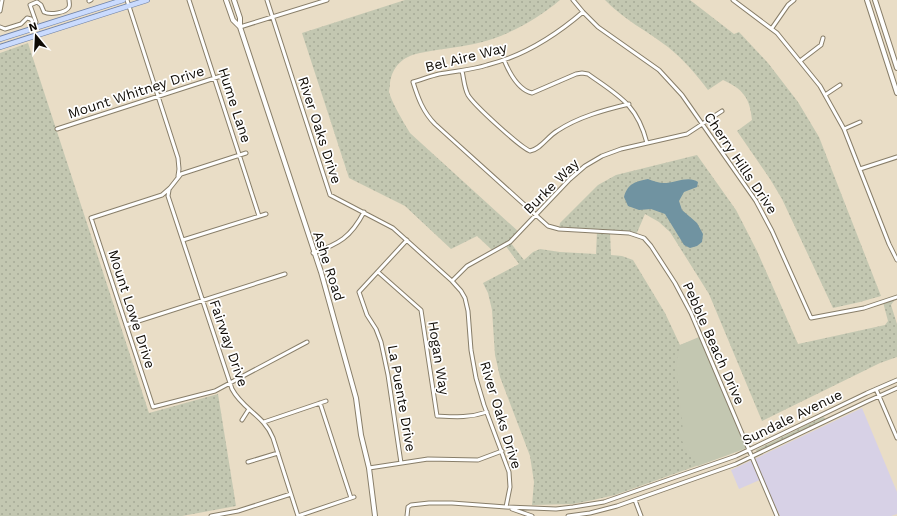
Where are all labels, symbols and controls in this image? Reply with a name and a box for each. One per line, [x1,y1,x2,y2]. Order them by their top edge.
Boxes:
north arrow [16,16,56,56]
text: N [27,20,39,34]
street label: Bel Aire Way [423,39,509,75]
street label: Mount Whitney Drive [66,62,206,122]
street label: Hume Lane [215,65,255,145]
street label: River Oaks Drive [295,74,345,186]
street label: Cherry Hills Drive [701,109,781,217]
street label: Burke Way [520,155,582,217]
street label: Ashe Road [310,229,348,303]
street label: Mount Lowe Drive [105,248,159,370]
street label: Pebble Beach Drive [680,279,748,407]
street label: Fairway Drive [207,297,251,389]
street label: Hogan Way [425,320,453,397]
street label: La Puente Drive [385,343,419,453]
street label: River Oaks Drive [477,359,525,471]
street label: Sundale Avenue [740,386,844,448]

